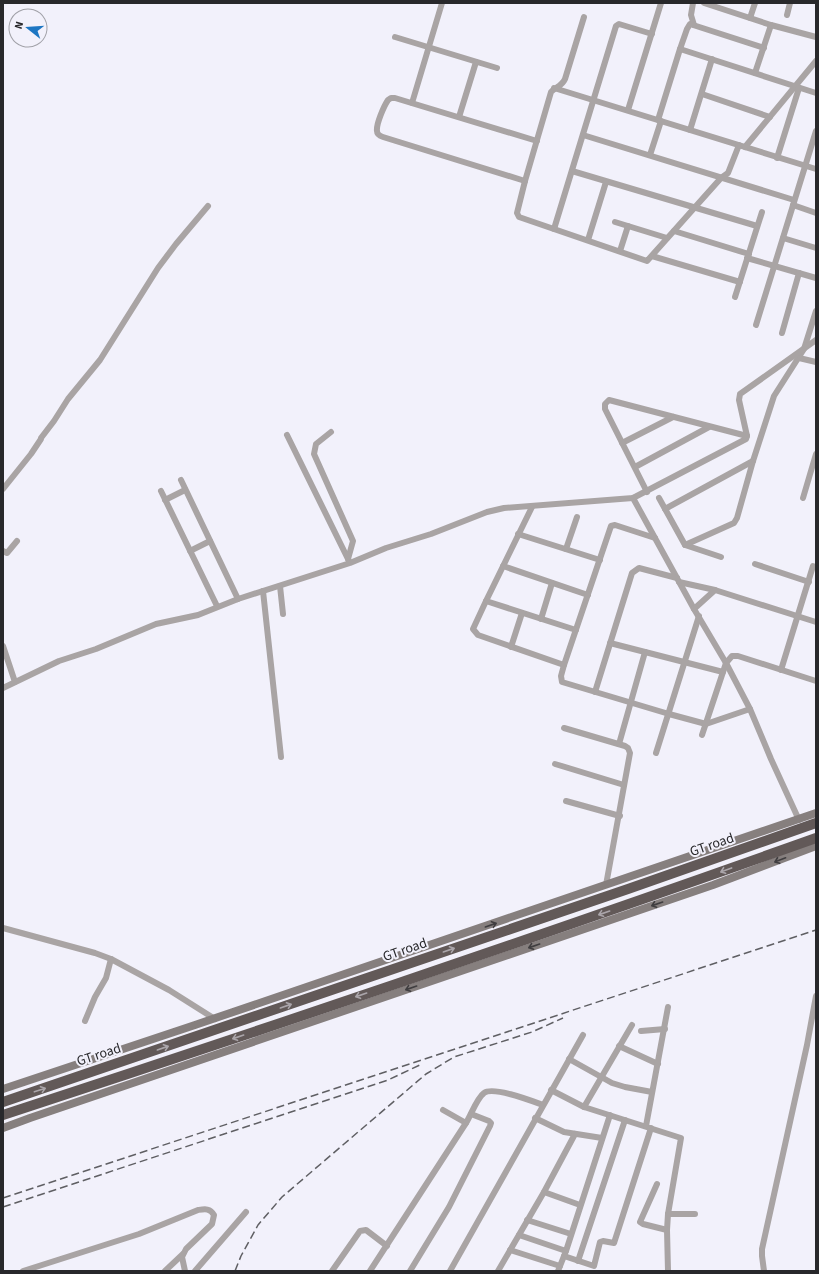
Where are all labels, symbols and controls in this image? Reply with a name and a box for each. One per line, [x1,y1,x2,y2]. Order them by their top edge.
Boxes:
north arrow [8,8,48,48]
text: N [11,20,27,31]
street label: GT road [687,828,737,862]
one-way arrow [774,857,786,865]
one-way arrow [721,866,733,874]
one-way arrow [651,901,664,908]
one-way arrow [598,909,610,917]
one-way arrow [485,920,497,928]
street label: GT road [380,933,430,967]
one-way arrow [528,943,541,950]
one-way arrow [443,946,455,954]
one-way arrow [405,985,418,992]
one-way arrow [355,992,368,999]
one-way arrow [280,1002,293,1009]
one-way arrow [232,1034,245,1041]
street label: GT road [74,1038,124,1072]
one-way arrow [157,1044,169,1052]
one-way arrow [34,1085,46,1093]

